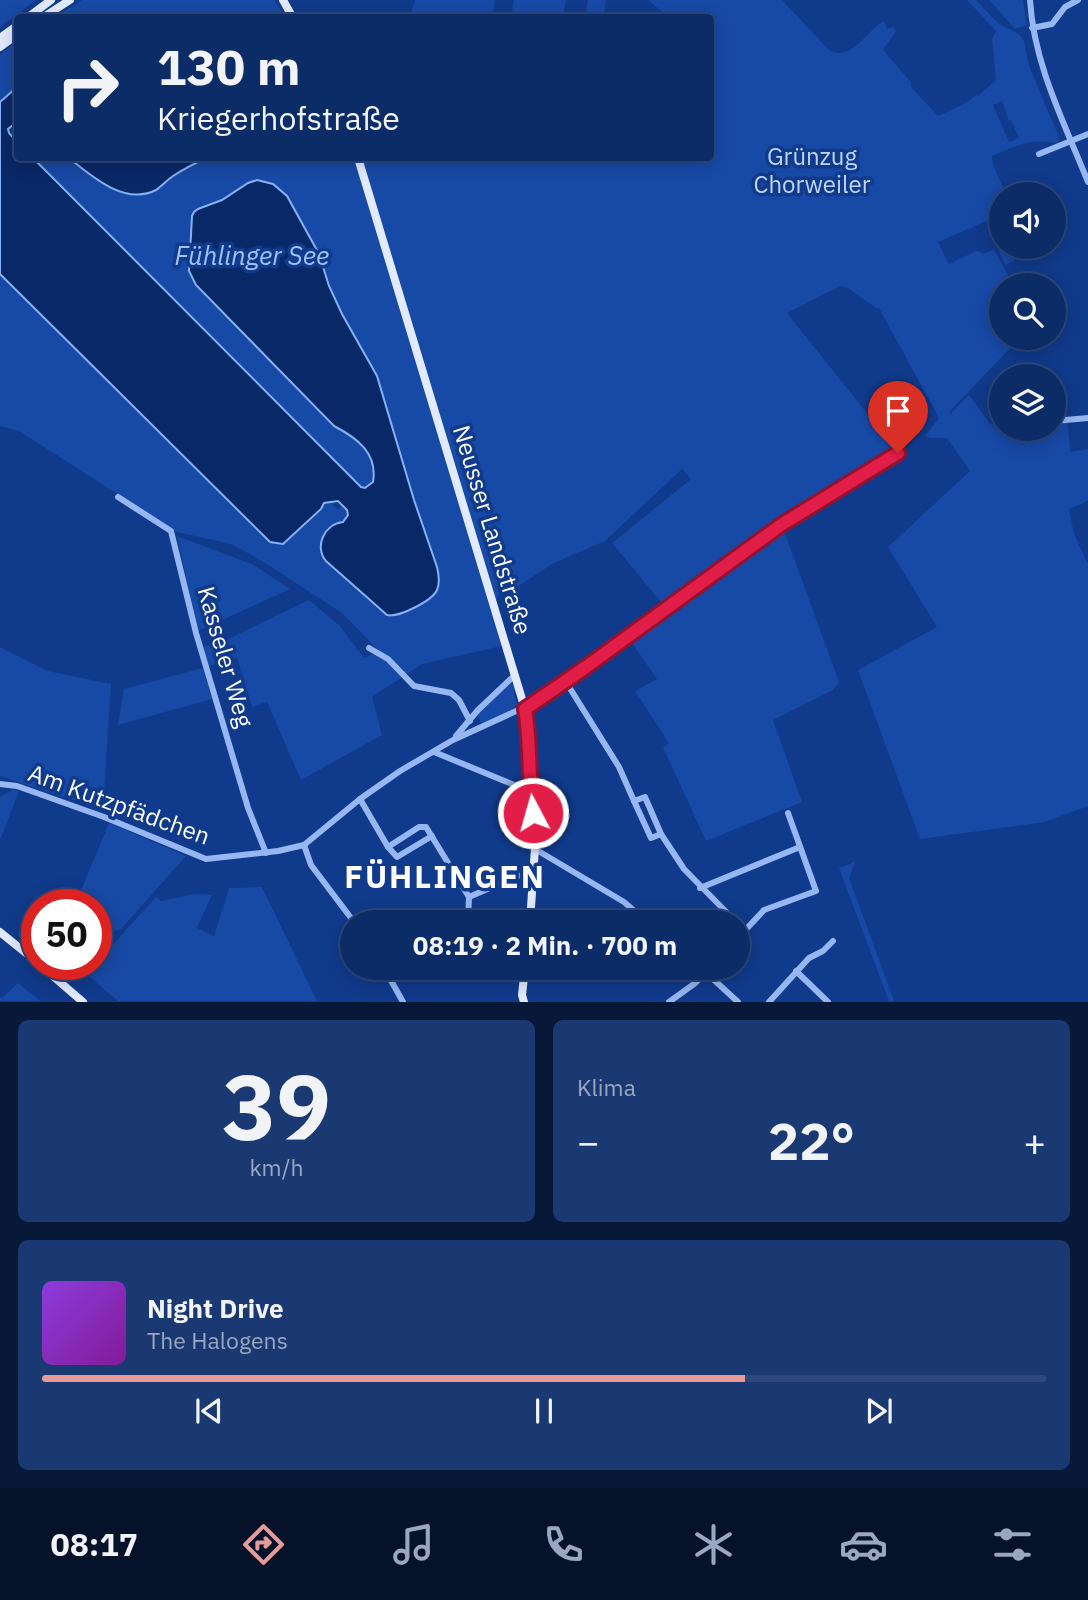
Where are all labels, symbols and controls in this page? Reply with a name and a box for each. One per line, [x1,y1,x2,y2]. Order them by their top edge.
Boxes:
text: 130 m [157,35,301,98]
icon: right [42,42,133,133]
text: Kriegerhofstraße [157,97,400,139]
park label: Grünzug Chorweiler [754,140,871,200]
map controls [989,182,1066,441]
button: sound [989,182,1066,259]
water label: Fühlinger See [175,238,329,272]
button: search [989,273,1066,350]
button: layers [989,364,1066,441]
pin [868,381,928,453]
icon: arrive [879,392,917,430]
street label: Neusser Landstraße [446,421,540,638]
street label: Kasseler Weg [191,583,261,731]
street label: Am Kutzpfädchen [24,756,215,852]
position arrow [496,776,570,850]
district label: FÜHLINGEN [344,855,546,897]
speed limit sign: 50 [21,889,112,980]
text: 08:19 · 2 Min. · 700 m [413,928,677,962]
text: 39 [222,1047,331,1165]
text: Klima [577,1072,636,1102]
text: 22° [768,1107,855,1174]
text: − [577,1117,600,1166]
text: + [1023,1117,1046,1166]
text: km/h [249,1152,304,1182]
text: Night Drive [147,1291,284,1325]
text: The Halogens [147,1325,288,1355]
icon: previous [190,1392,228,1430]
icon: pause [525,1392,563,1430]
icon: next [860,1392,898,1430]
icon: directions [239,1520,288,1569]
icon: music [389,1520,438,1569]
icon: phone [539,1520,588,1569]
icon: climate [689,1520,738,1569]
icon: car [839,1520,888,1569]
icon: filters [988,1520,1037,1569]
text: 08:17 [50,1523,138,1565]

